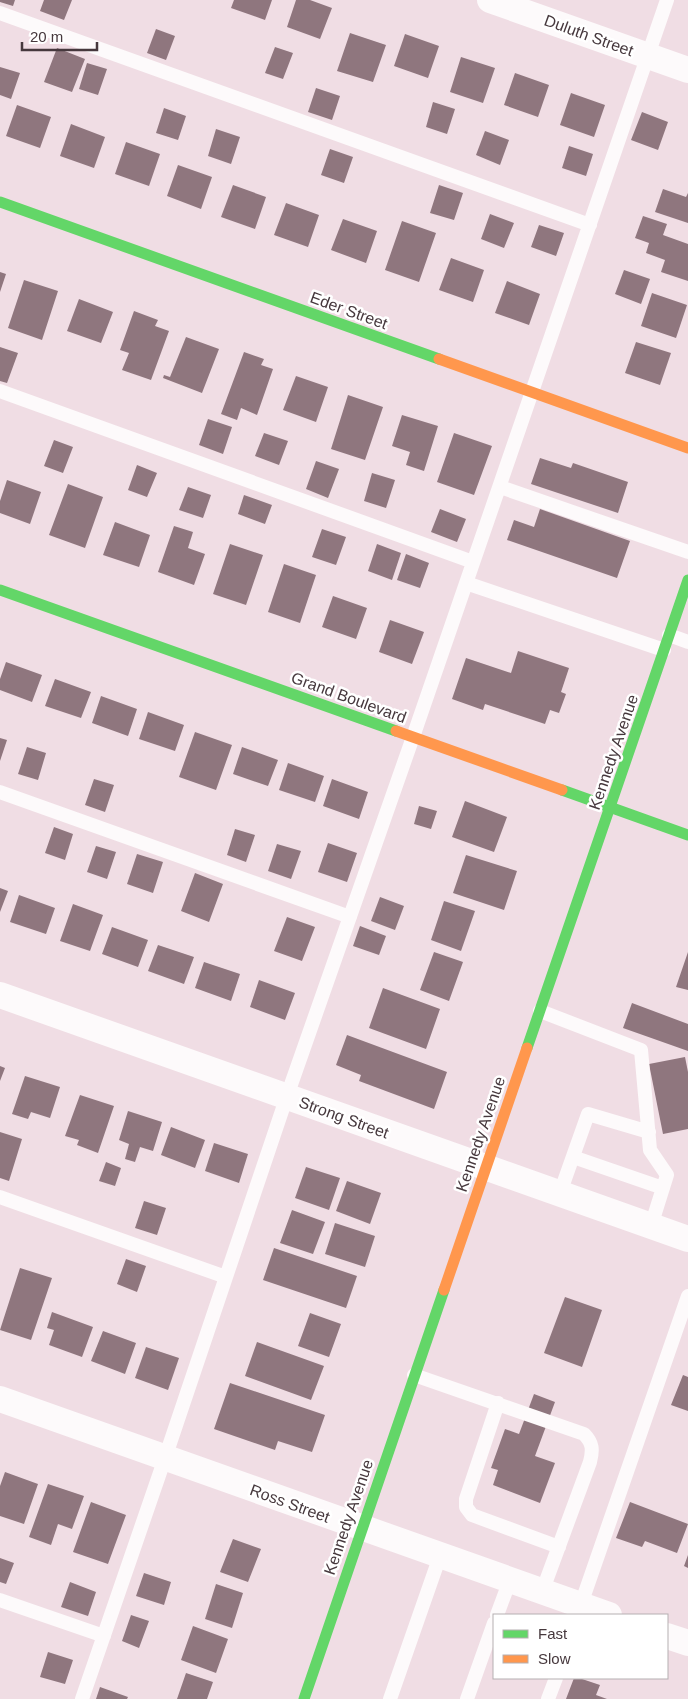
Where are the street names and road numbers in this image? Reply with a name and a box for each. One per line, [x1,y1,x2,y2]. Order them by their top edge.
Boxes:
street label: Duluth Street [542,12,636,60]
street label: Eder Street [308,289,390,332]
street label: Grand Boulevard [289,669,409,726]
street label: Kennedy Avenue [586,692,641,812]
street label: Kennedy Avenue [453,1074,508,1194]
street label: Strong Street [297,1093,392,1142]
street label: Kennedy Avenue [321,1457,376,1577]
street label: Ross Street [248,1481,333,1526]

